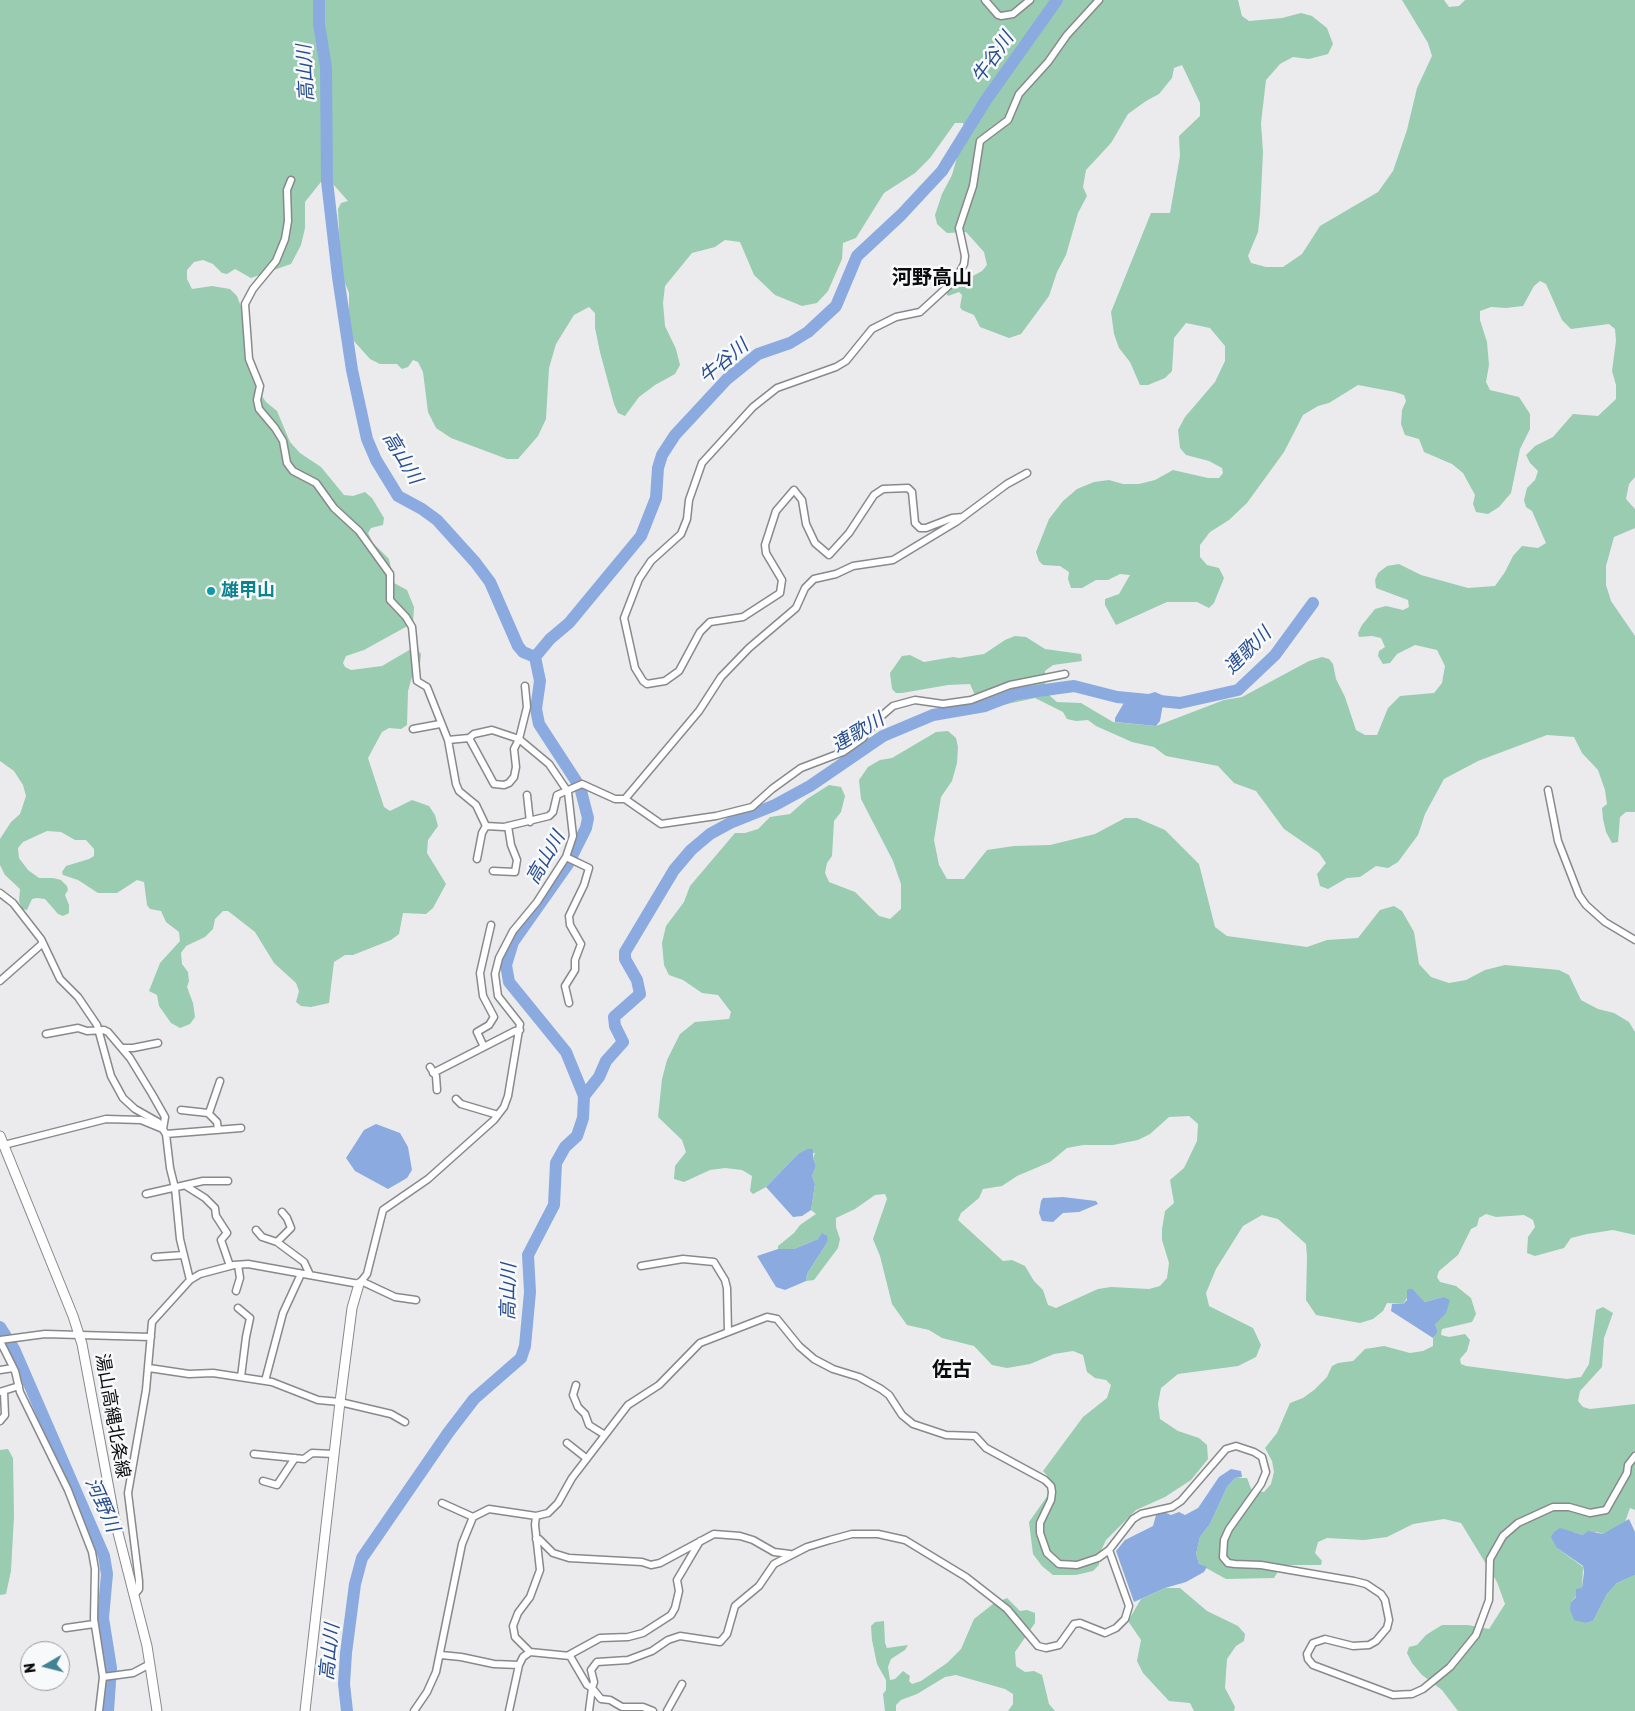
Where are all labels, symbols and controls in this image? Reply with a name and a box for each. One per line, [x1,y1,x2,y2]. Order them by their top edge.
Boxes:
water label: 牛谷川 [967,28,1019,88]
water label: 高山川 [293,44,319,102]
district label: 河野高山 [892,266,972,290]
water label: 牛谷川 [695,335,753,389]
water label: 高山川 [378,428,426,488]
place label: 雄甲山 [221,580,275,602]
marker: 雄甲山 [205,585,217,597]
water label: 連歌川 [1220,623,1276,679]
water label: 連歌川 [828,709,888,757]
water label: 高山川 [522,828,570,888]
water label: 高山川 [497,1263,521,1321]
street label: 湯山高縄北条線 [90,1352,134,1480]
district label: 佐古 [932,1358,972,1382]
water label: 河野川 [80,1474,124,1536]
water label: 高山川 [316,1622,344,1682]
north arrow [20,1641,70,1691]
text: N [22,1662,40,1674]

